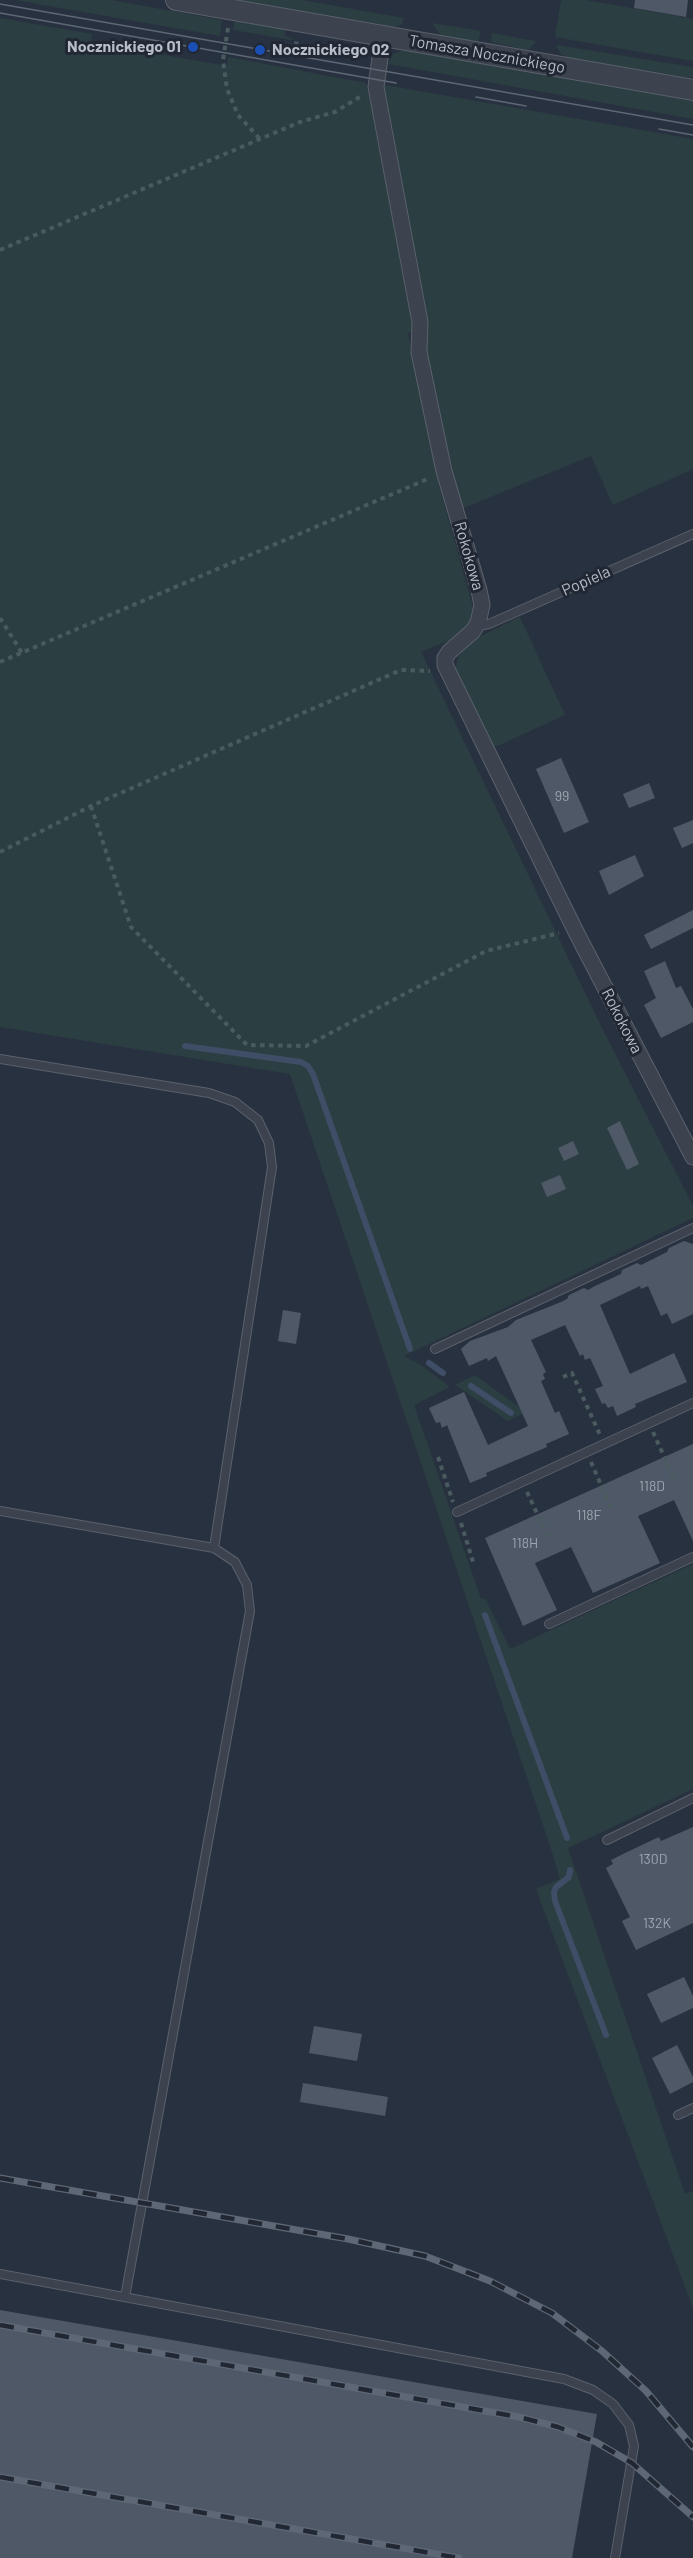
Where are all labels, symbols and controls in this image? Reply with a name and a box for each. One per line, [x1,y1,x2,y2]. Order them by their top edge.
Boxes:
street label: Tomasza Nocznickiego [407,31,567,77]
place label: Nocznickiego 01 [67,37,181,57]
marker: Nocznickiego 01 [186,40,200,54]
place label: Nocznickiego 02 [272,40,389,60]
marker: Nocznickiego 02 [253,43,267,57]
street label: Rokokowa [450,519,488,593]
street label: Popiela [559,562,613,600]
house number: 99 [555,788,569,804]
street label: Rokokowa [597,985,647,1057]
house number: 118D [639,1478,665,1494]
house number: 118F [576,1507,602,1523]
house number: 118H [512,1535,538,1551]
house number: 130D [639,1851,667,1867]
house number: 132K [643,1915,671,1931]

